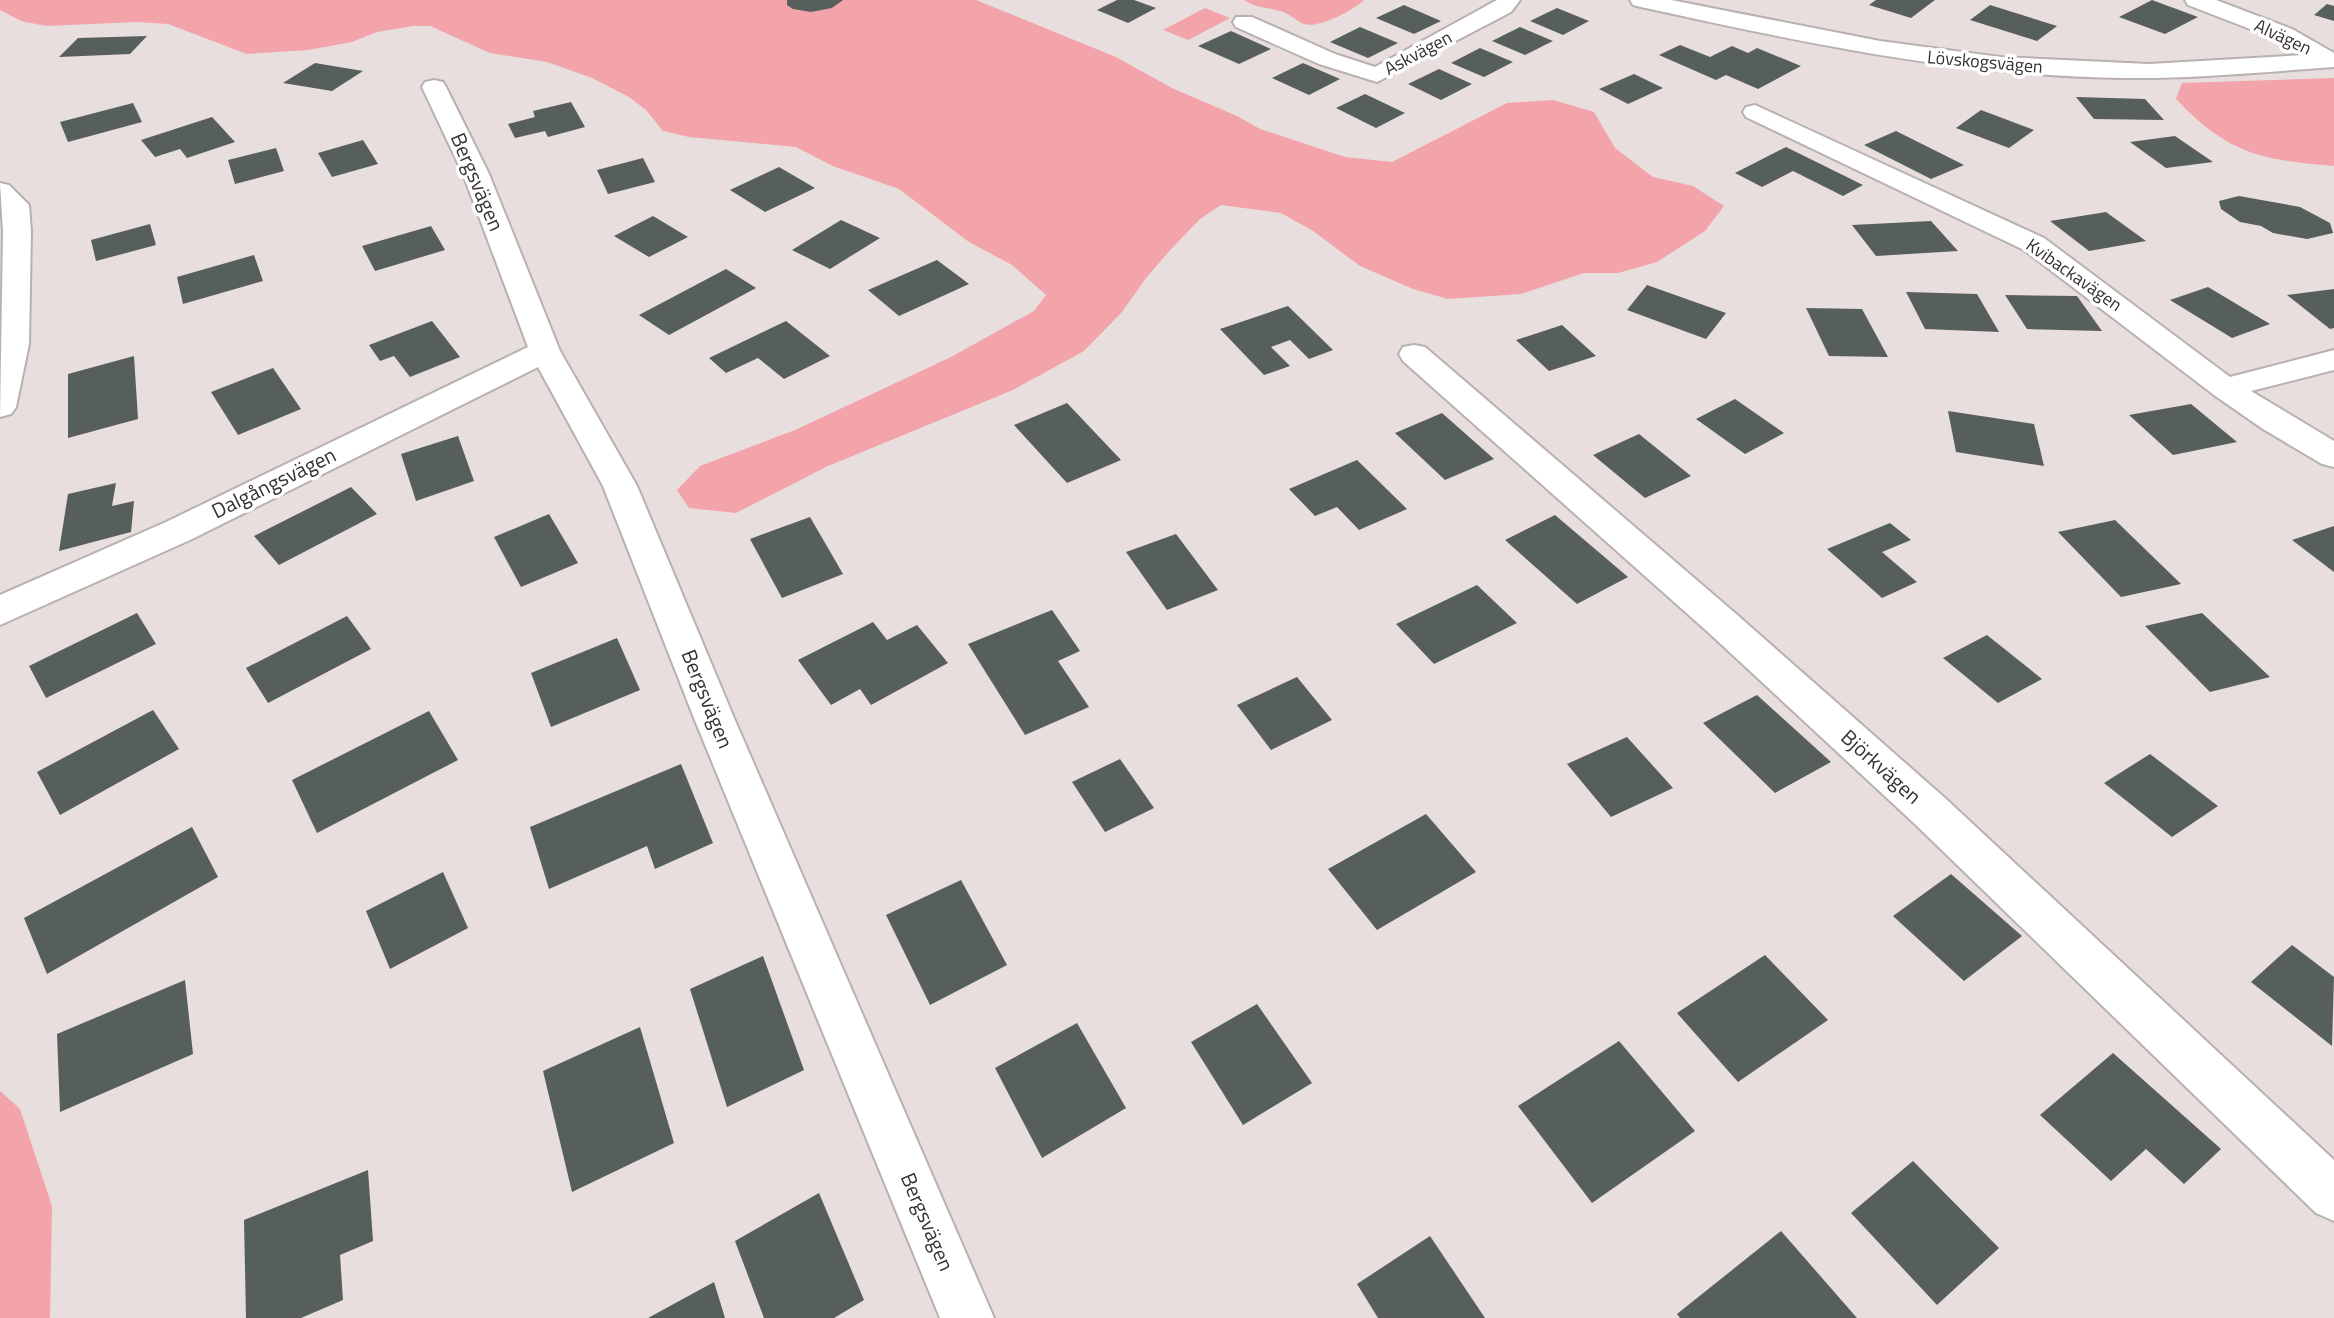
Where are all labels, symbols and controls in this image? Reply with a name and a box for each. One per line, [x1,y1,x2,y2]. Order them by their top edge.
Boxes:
street label: Alvägen [2250,12,2316,62]
street label: Askvägen [1379,23,1456,82]
street label: Lövskogsvägen [1926,43,2044,80]
street label: Bergsvägen [443,127,513,236]
street label: Kvibackavägen [2021,231,2128,318]
street label: Dalgångsvägen [206,438,341,526]
street label: Bergsvägen [674,644,742,753]
street label: Björkvägen [1834,721,1929,811]
street label: Bergsvägen [893,1167,963,1276]

